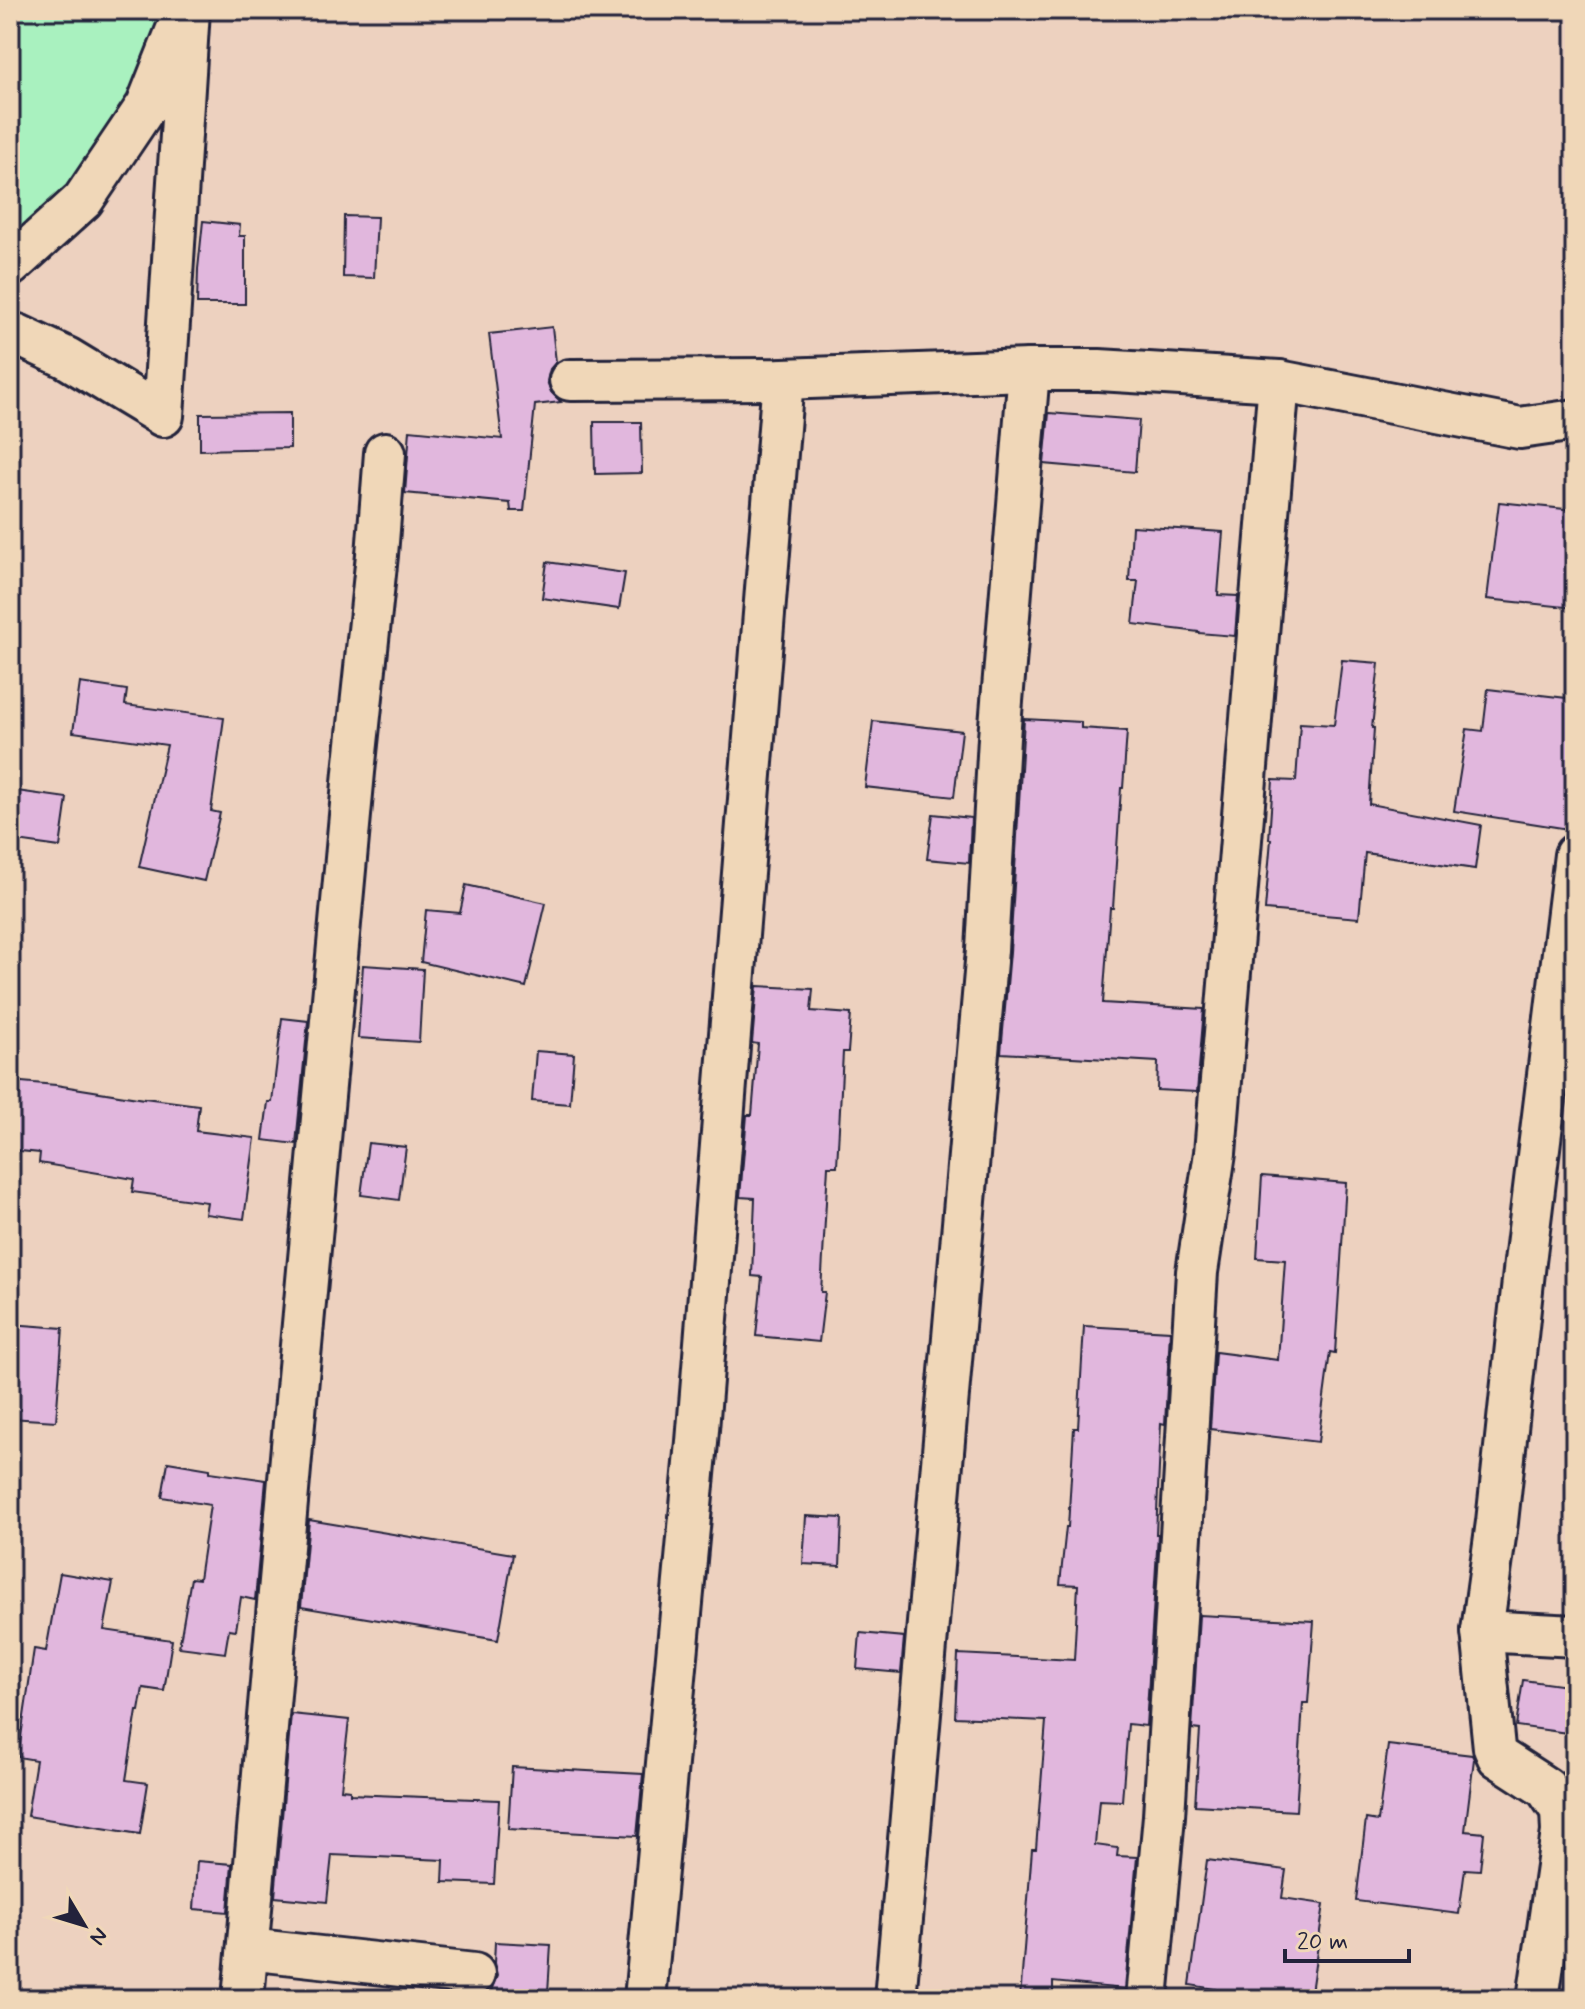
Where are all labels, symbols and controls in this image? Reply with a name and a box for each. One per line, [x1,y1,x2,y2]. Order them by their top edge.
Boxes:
north arrow [44,1885,124,1965]
scale bar [1285,1913,1409,1963]
text: N [83,1922,114,1950]
text: 20 m [1297,1927,1348,1958]

